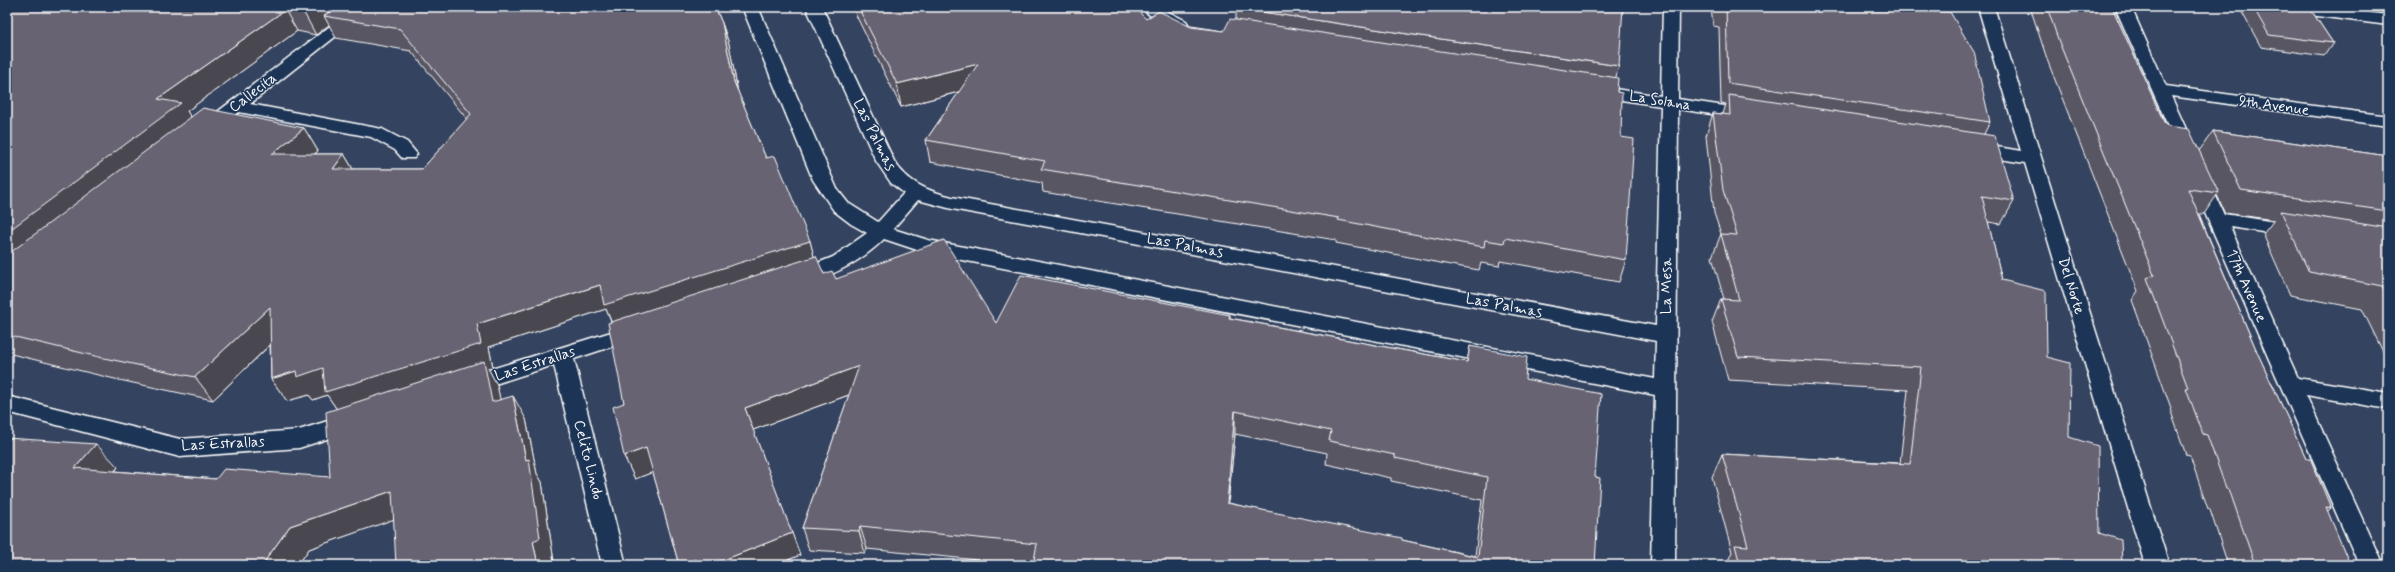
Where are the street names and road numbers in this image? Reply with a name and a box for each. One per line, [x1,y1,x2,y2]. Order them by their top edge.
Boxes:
street label: Callecita [225,68,281,117]
street label: La Solana [1628,86,1692,116]
street label: 9th Avenue [2237,91,2311,121]
street label: Las Palmas [848,96,900,174]
street label: Las Palmas [1145,229,1225,263]
street label: 17th Avenue [2221,246,2271,326]
street label: Del Norte [2053,255,2089,317]
street label: La Mesa [1657,257,1678,314]
street label: Las Palmas [1464,289,1544,323]
street label: Las Estrallas [492,341,578,386]
street label: Celito Lindo [568,418,608,502]
street label: Las Estrallas [181,432,266,456]

